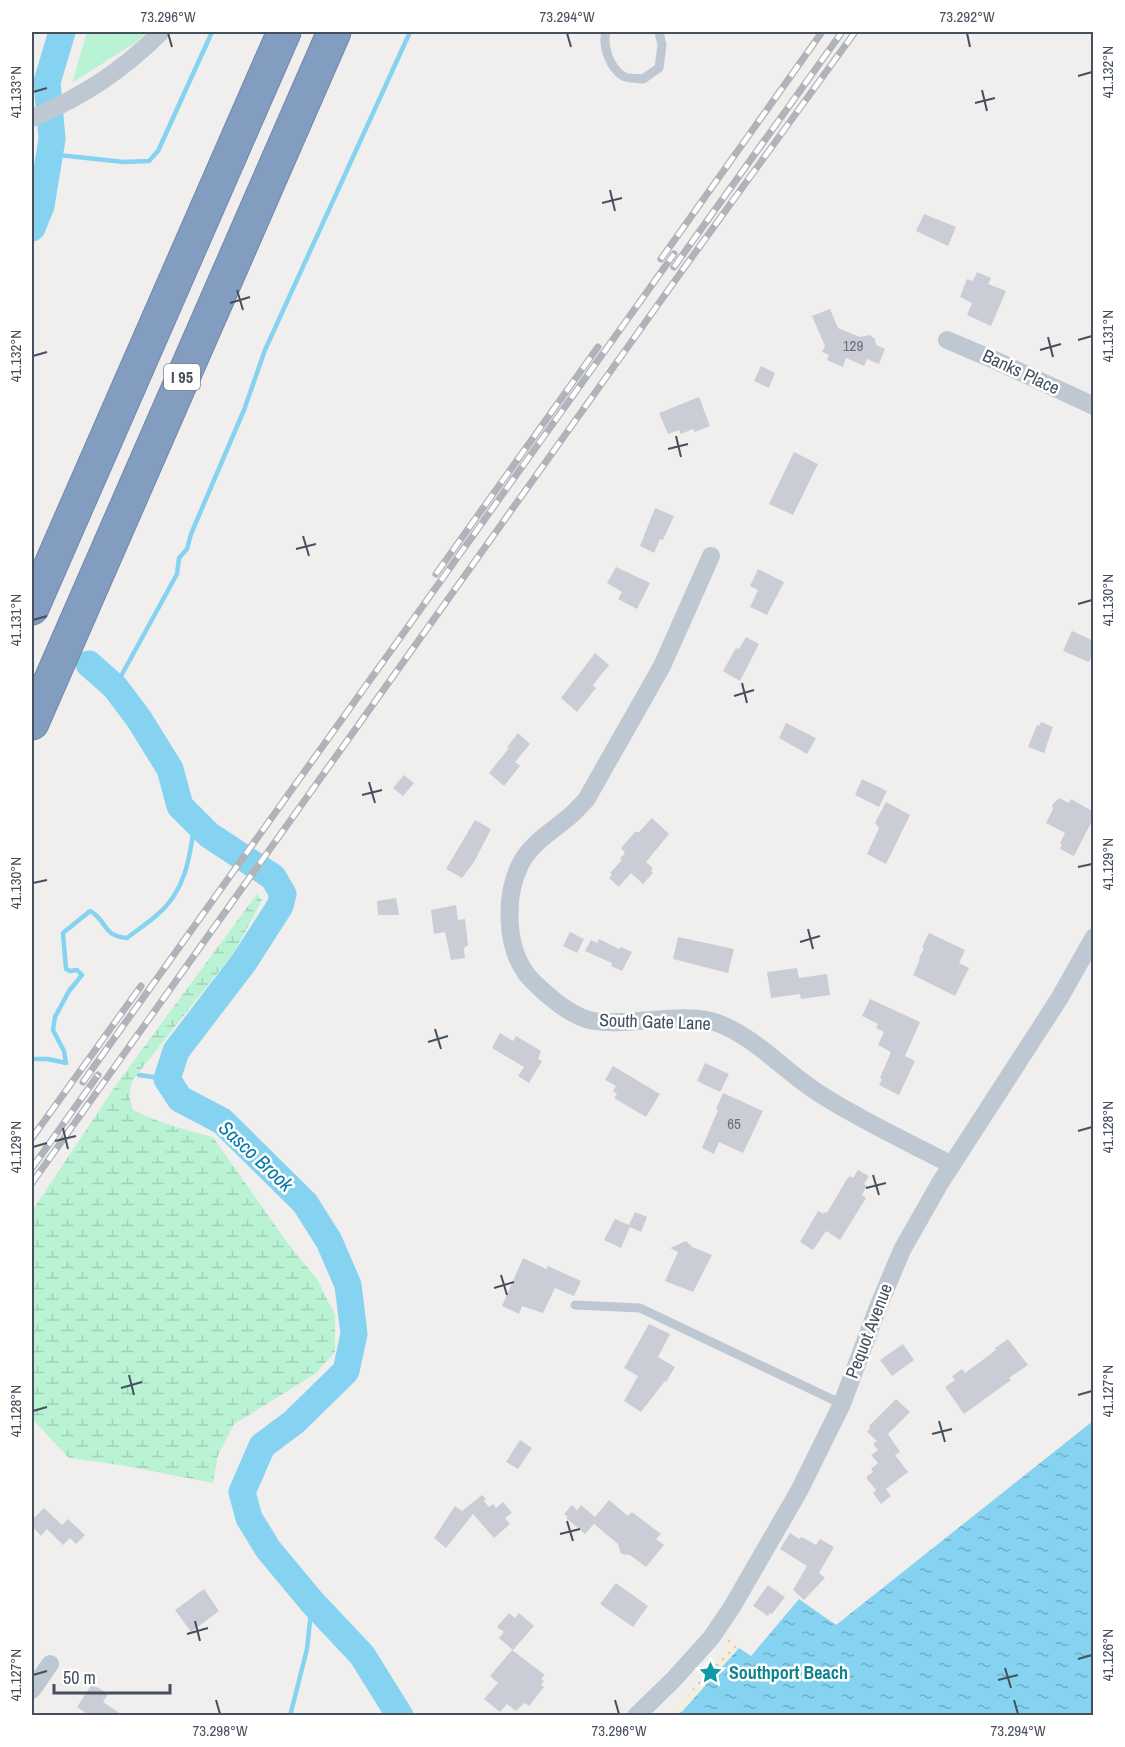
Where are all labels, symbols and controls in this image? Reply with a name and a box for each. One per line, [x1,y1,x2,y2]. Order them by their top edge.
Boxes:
text: 73.296°W [140,6,196,27]
text: 73.294°W [539,6,595,27]
text: 73.292°W [939,6,995,27]
text: 41.132°N [1097,46,1118,98]
text: 41.133°N [5,66,26,118]
text: 41.131°N [1097,310,1118,362]
text: 41.132°N [5,330,26,382]
house number: 129 [843,335,863,356]
street label: Banks Place [979,343,1064,400]
road number: I 95 [164,364,200,390]
text: 41.130°N [1097,574,1118,626]
text: 41.131°N [5,594,26,646]
text: 41.129°N [1097,838,1118,890]
text: 41.130°N [5,857,26,909]
street label: South Gate Lane [599,1007,711,1036]
text: 41.128°N [1097,1101,1118,1153]
house number: 65 [727,1113,741,1134]
water label: Sasco Brook [213,1114,300,1198]
text: 41.129°N [5,1121,26,1173]
street label: Pequot Avenue [839,1280,898,1382]
text: 41.127°N [1097,1365,1118,1417]
text: 41.128°N [5,1385,26,1437]
text: 41.126°N [1097,1629,1118,1681]
text: 41.127°N [5,1649,26,1701]
scale bar [54,1657,170,1695]
place icon: Southport Beach [698,1660,724,1686]
place label: Southport Beach [729,1660,848,1685]
text: 50 m [63,1665,96,1690]
text: 73.298°W [192,1720,248,1741]
text: 73.296°W [591,1720,647,1741]
text: 73.294°W [990,1720,1046,1741]

